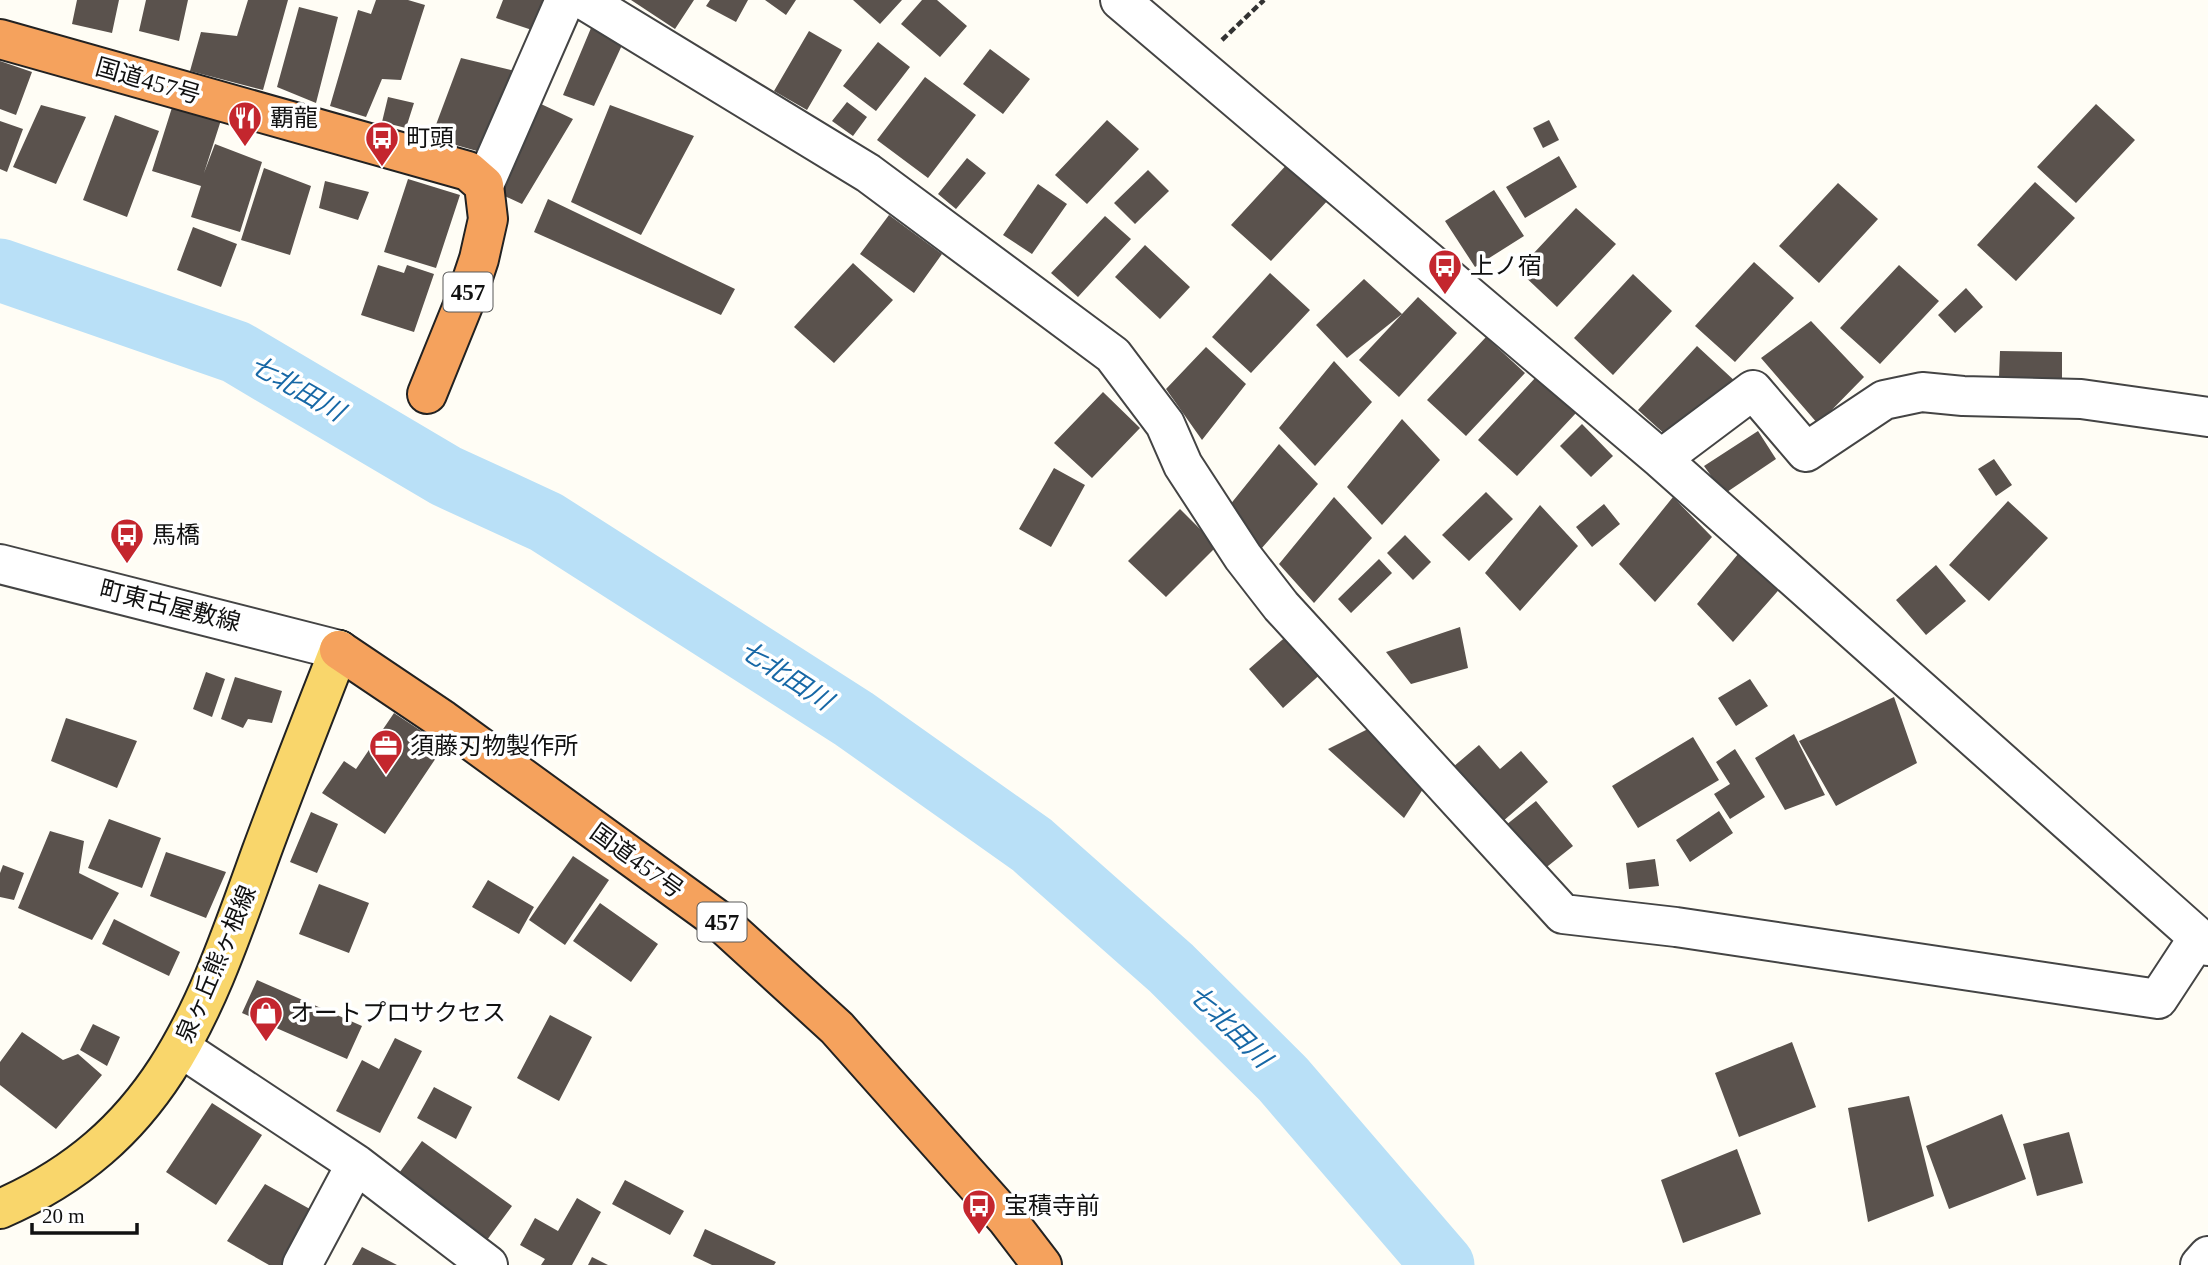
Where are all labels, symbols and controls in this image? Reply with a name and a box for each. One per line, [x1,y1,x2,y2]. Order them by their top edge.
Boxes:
street label: 国道457号 [93,54,203,108]
restaurant icon: 覇龍 [226,99,264,148]
place label: 覇龍 [270,105,318,131]
bus stop icon: 町頭 [363,119,401,168]
place label: 町頭 [406,125,454,151]
bus stop icon: 上ノ宿 [1426,247,1464,296]
place label: 上ノ宿 [1470,253,1542,279]
road number: 457 [444,272,492,312]
water label: 七北田川 [244,350,352,428]
bus stop icon: 馬橋 [108,516,146,565]
place label: 馬橋 [152,522,200,548]
street label: 町東古屋敷線 [97,576,243,636]
water label: 七北田川 [734,635,840,718]
office icon: 須藤刃物製作所 [367,727,405,776]
place label: 須藤刃物製作所 [410,733,578,759]
street label: 国道457号 [586,819,688,903]
street label: 泉ヶ丘熊ヶ根線 [171,882,261,1046]
road number: 457 [698,903,746,942]
water label: 七北田川 [1183,979,1279,1075]
shop icon: オートプロサクセス [247,994,285,1043]
place label: オートプロサクセス [290,1000,506,1026]
bus stop icon: 宝積寺前 [960,1187,998,1236]
scale bar [32,1192,136,1236]
place label: 宝積寺前 [1004,1193,1100,1219]
text: 20 m [42,1204,85,1228]

